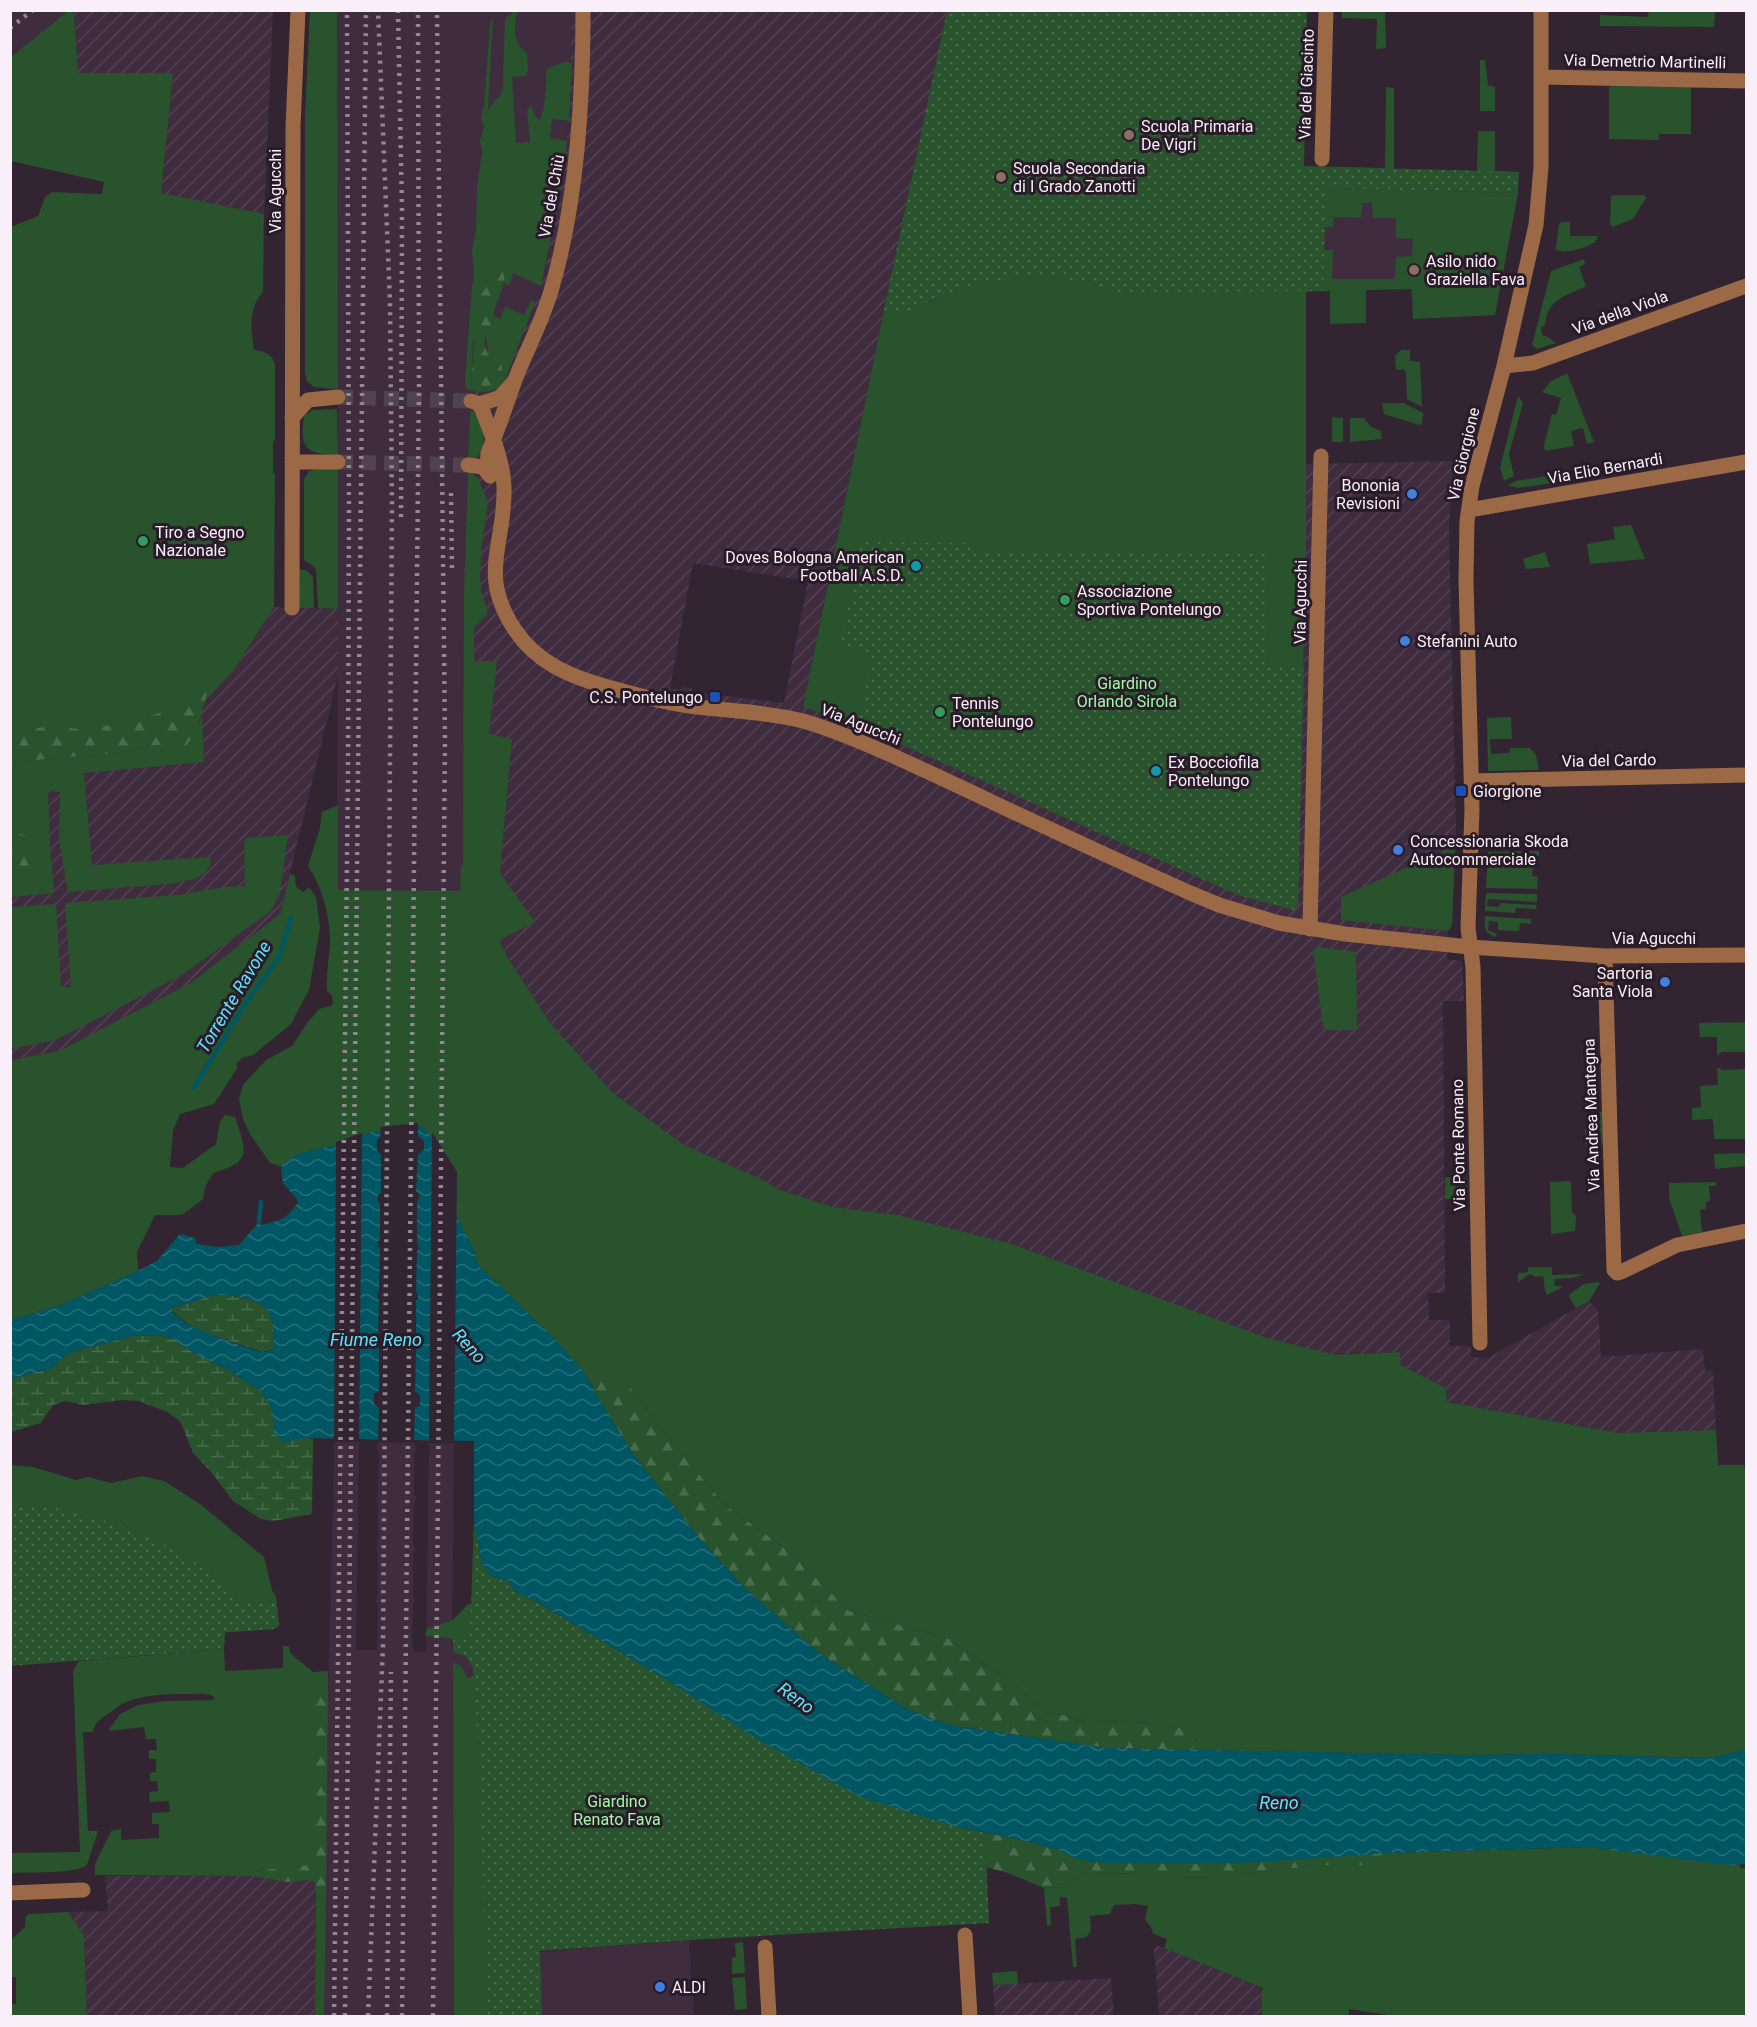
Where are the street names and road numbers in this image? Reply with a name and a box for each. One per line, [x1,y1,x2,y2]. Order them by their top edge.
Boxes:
street label: Via del Giacinto [1295,28,1318,140]
street label: Via Demetrio Martinelli [1564,51,1726,72]
street label: Via Agucchi [266,149,285,233]
street label: Via del Chiù [535,153,568,239]
street label: Via della Viola [1570,286,1671,339]
street label: Via Giorgione [1444,406,1483,503]
street label: Via Elio Bernardi [1546,449,1664,488]
street label: Via Agucchi [1290,560,1311,644]
street label: Via Agucchi [818,700,904,749]
street label: Via del Cardo [1562,750,1656,771]
street label: Via Agucchi [1612,929,1696,948]
street label: Via Andrea Mantegna [1579,1038,1604,1192]
street label: Via Ponte Romano [1448,1079,1469,1211]

